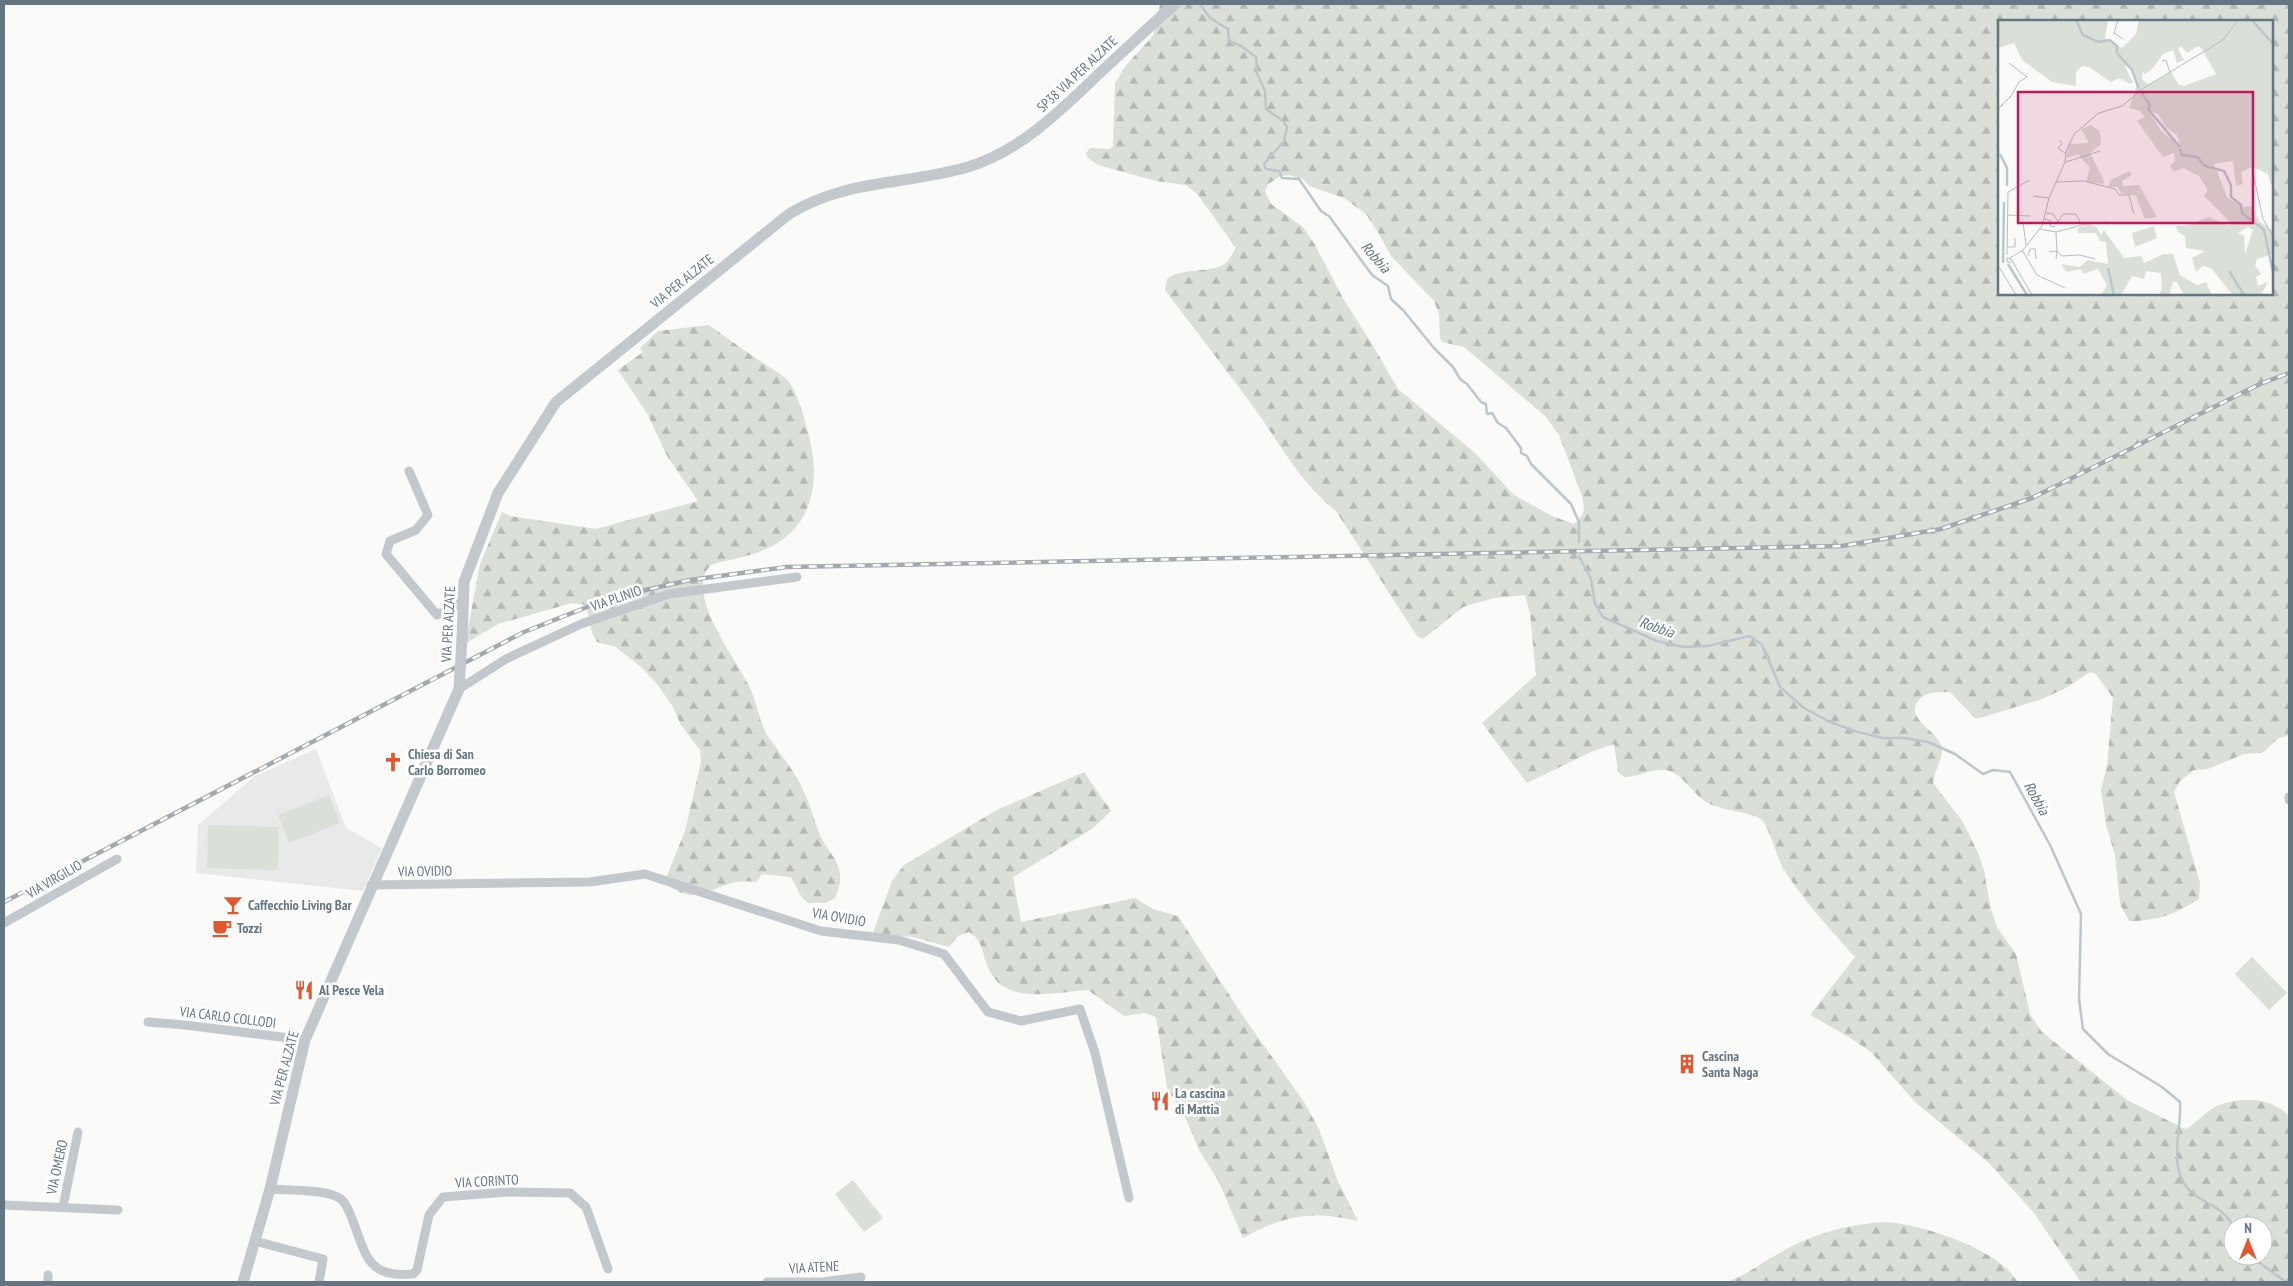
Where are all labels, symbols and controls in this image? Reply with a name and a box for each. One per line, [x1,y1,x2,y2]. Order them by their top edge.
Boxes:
inset map [1998,20,2273,295]
street label: SP38 VIA PER ALZATE [1033,32,1121,116]
water label: Robbia [1357,237,1395,277]
street label: VIA PER ALZATE [646,250,717,313]
street label: VIA PLINIO [587,581,644,615]
street label: VIA PER ALZATE [437,585,459,664]
water label: Robbia [1637,612,1678,642]
place label: Chiesa di San Carlo Borromeo [408,745,486,779]
church icon: Chiesa di San Carlo Borromeo [382,751,404,773]
water label: Robbia [2020,778,2054,819]
street label: VIA VIRGILIO [22,856,85,903]
street label: VIA OVIDIO [397,862,453,880]
bar icon: Caffecchio Living Bar [222,894,244,916]
place label: Caffecchio Living Bar [248,896,353,914]
street label: VIA OVIDIO [810,903,868,931]
cafe icon: Tozzi [211,917,233,939]
place label: Tozzi [237,919,262,937]
restaurant icon: Al Pesce Vela [293,979,315,1001]
place label: Al Pesce Vela [318,981,384,999]
street label: VIA CARLO COLLODI [178,1002,277,1032]
street label: VIA PER ALZATE [265,1029,303,1108]
place label: Cascina Santa Naga [1702,1047,1758,1081]
building icon: Cascina Santa Naga [1676,1053,1698,1075]
place label: La cascina di Mattia [1175,1084,1226,1118]
restaurant icon: La cascina di Mattia [1149,1090,1171,1112]
street label: VIA OMERO [42,1138,72,1197]
street label: VIA CORINTO [454,1170,520,1192]
north arrow [2223,1216,2273,1266]
text: N [2244,1219,2252,1237]
street label: VIA ATENE [787,1257,840,1277]

